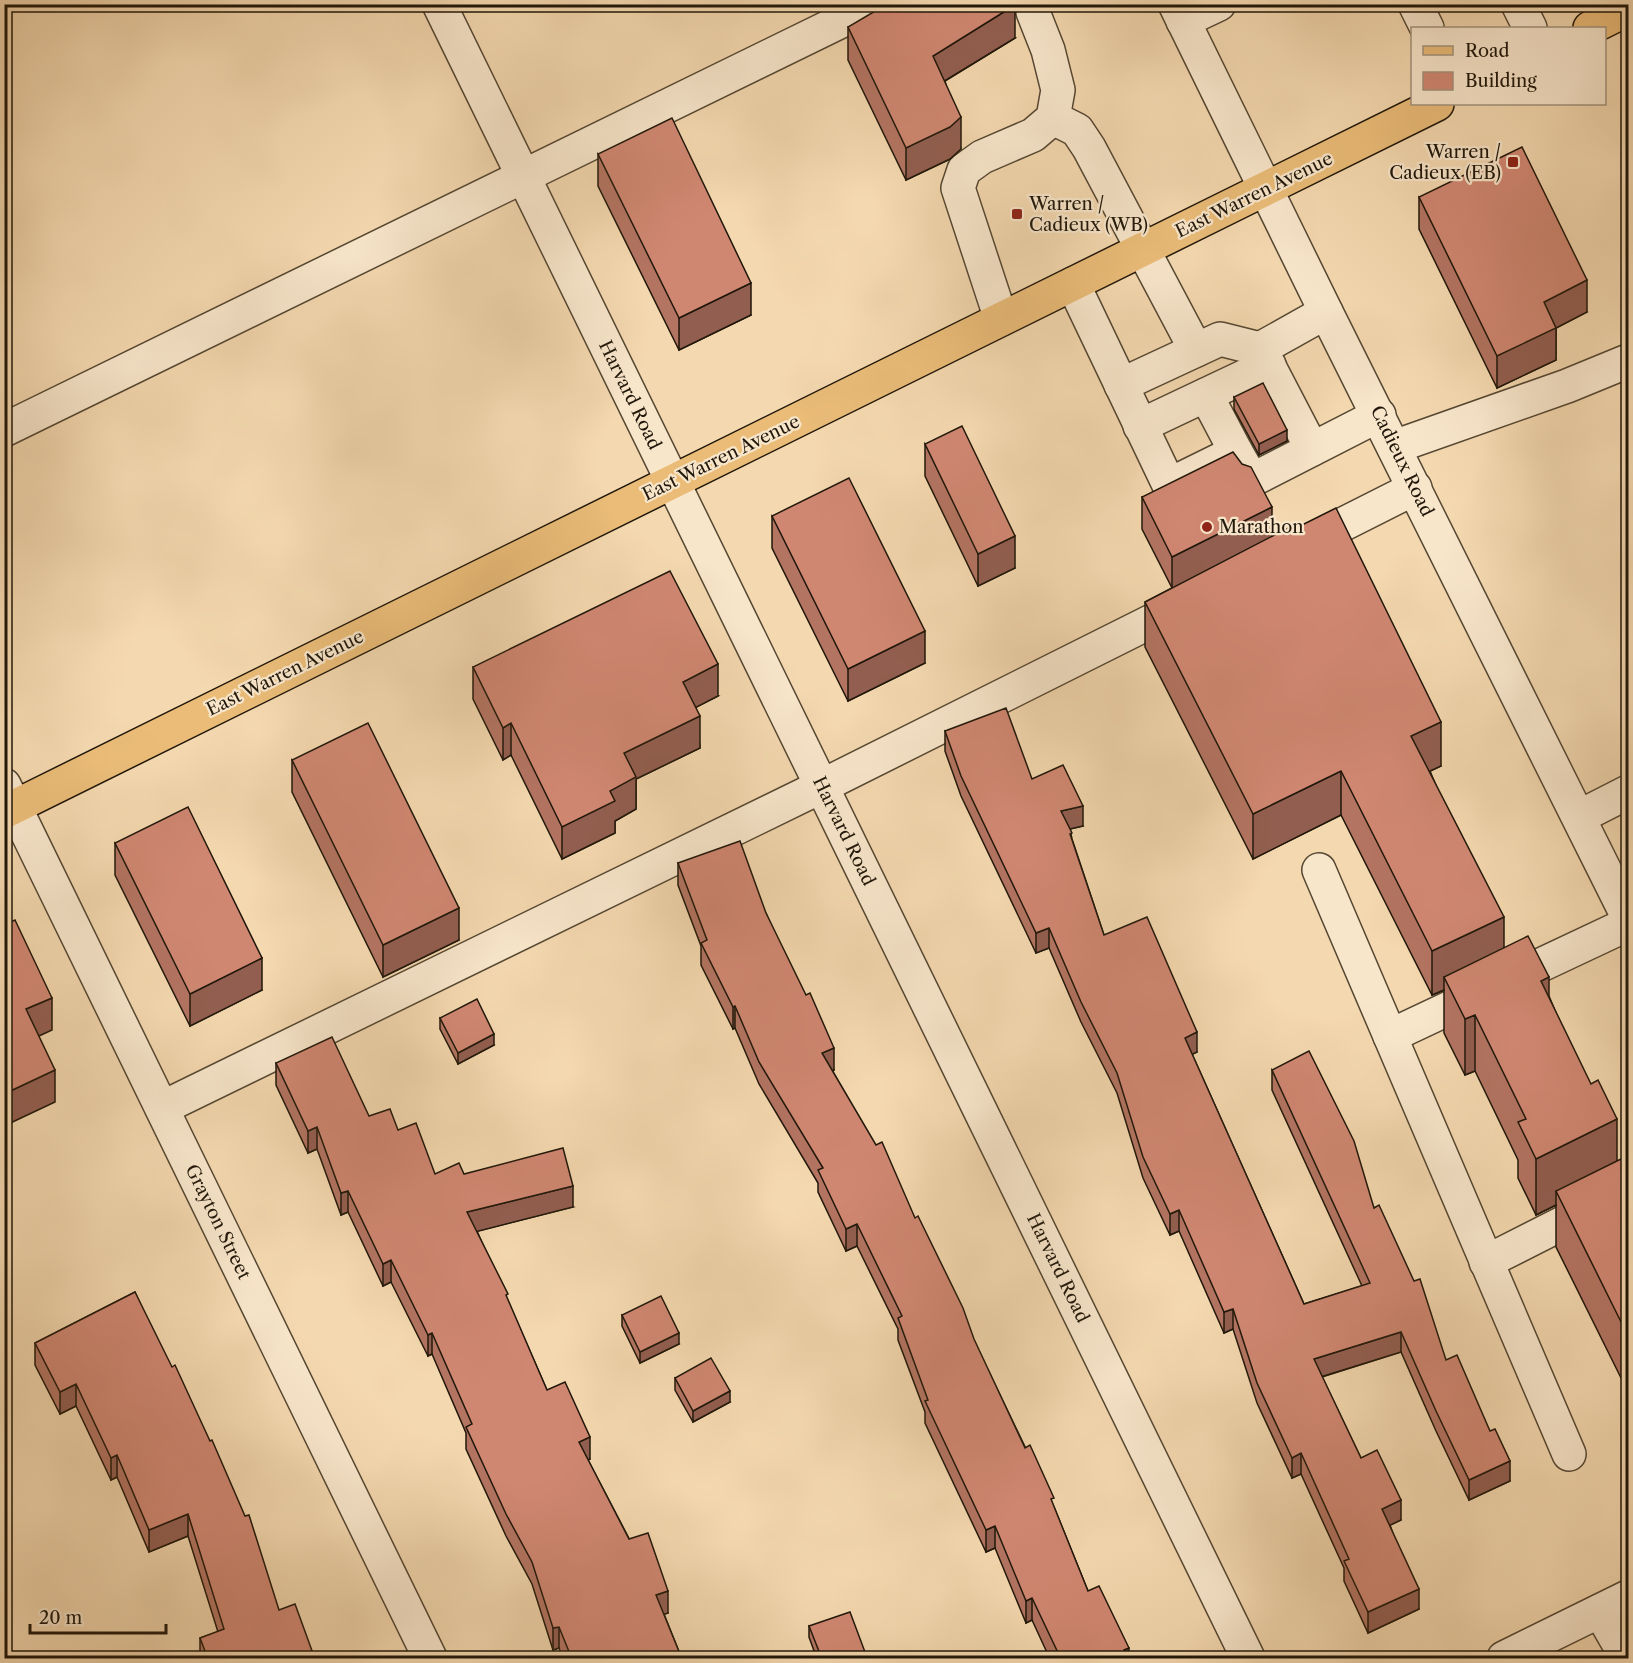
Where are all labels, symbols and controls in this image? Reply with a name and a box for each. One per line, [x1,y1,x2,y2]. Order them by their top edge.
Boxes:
legend [1411,27,1606,105]
text: Road [1465,40,1510,62]
text: Building [1465,70,1537,92]
place label: Warren / Cadieux (EB) [1389,141,1501,184]
street label: East Warren Avenue [1172,147,1336,243]
marker: Warren / Cadieux (EB) [1506,155,1520,169]
place label: Warren / Cadieux (WB) [1028,193,1148,236]
marker: Warren / Cadieux (WB) [1010,207,1024,221]
street label: Harvard Road [594,337,666,453]
street label: Cadieux Road [1366,402,1438,520]
street label: East Warren Avenue [639,410,803,506]
place label: Marathon [1219,516,1303,538]
marker: Marathon [1200,520,1214,534]
street label: East Warren Avenue [203,625,367,721]
street label: Harvard Road [808,773,880,889]
street label: Grayton Street [181,1161,256,1284]
street label: Harvard Road [1022,1210,1094,1326]
scale bar [30,1597,166,1635]
text: 20 m [39,1607,83,1629]

